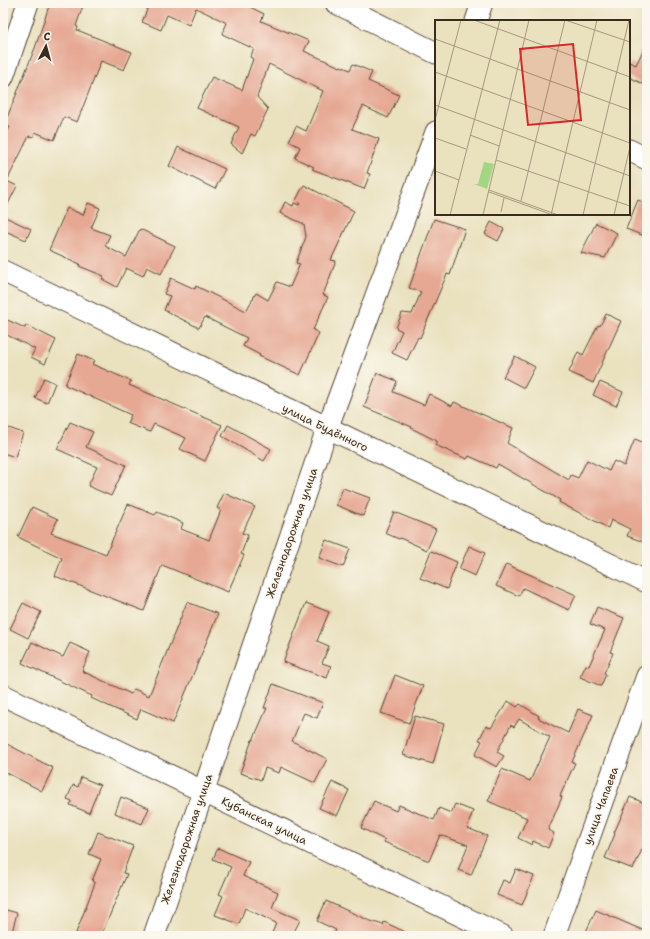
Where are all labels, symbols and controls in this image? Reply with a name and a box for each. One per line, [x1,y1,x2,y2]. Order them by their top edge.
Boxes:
inset map [435,20,630,215]
north arrow [26,26,66,66]
text: С [43,29,51,44]
street label: улица Будённого [279,401,371,455]
street label: Железнодорожная улица [263,466,321,600]
street label: улица Чапаева [580,765,622,847]
street label: Железнодорожная улица [158,772,216,906]
street label: Кубанская улица [219,794,310,848]

